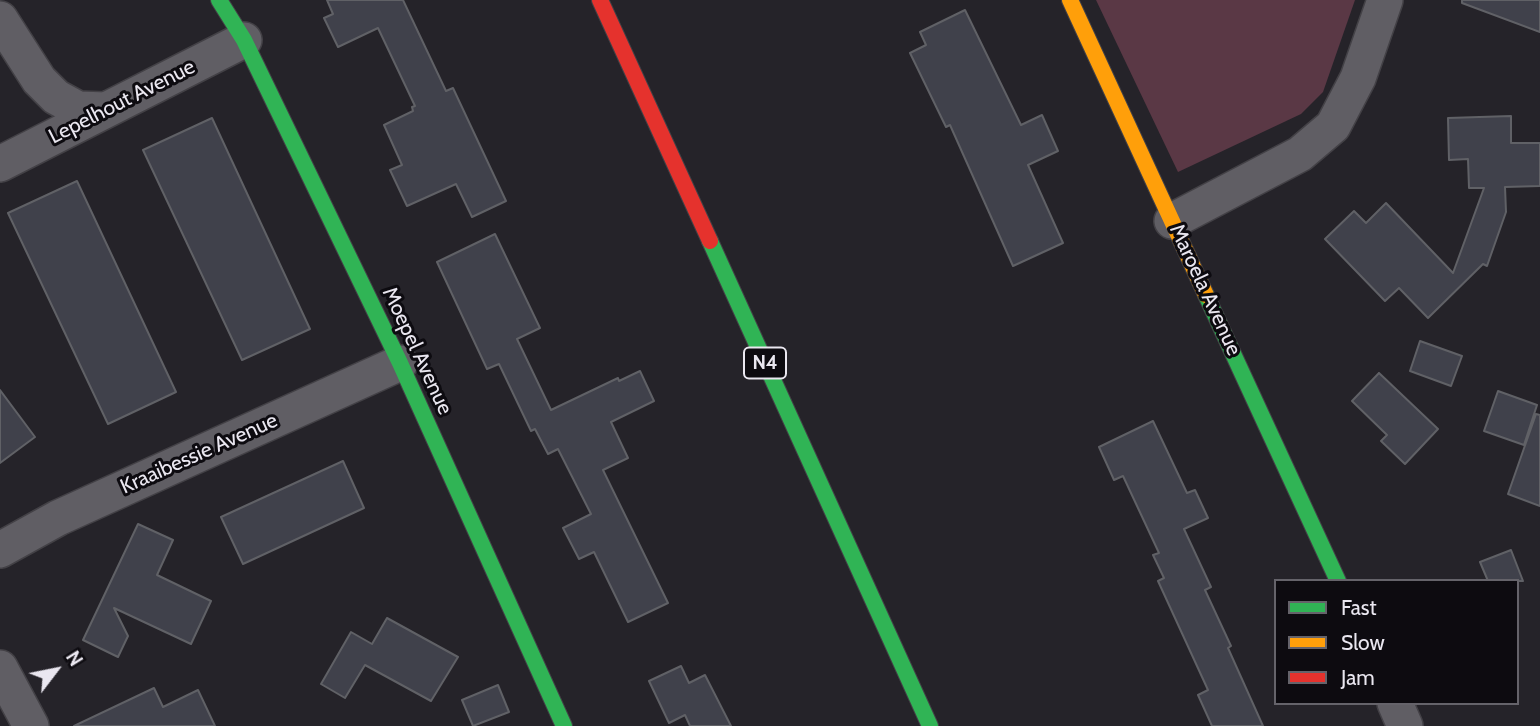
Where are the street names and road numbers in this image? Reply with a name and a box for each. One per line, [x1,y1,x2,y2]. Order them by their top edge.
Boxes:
street label: Lepelhout Avenue [45,54,199,150]
street label: Maroela Avenue [1164,220,1246,360]
street label: Moepel Avenue [376,283,458,419]
road number: N4 [744,348,786,378]
street label: Kraaibessie Avenue [117,408,281,500]

